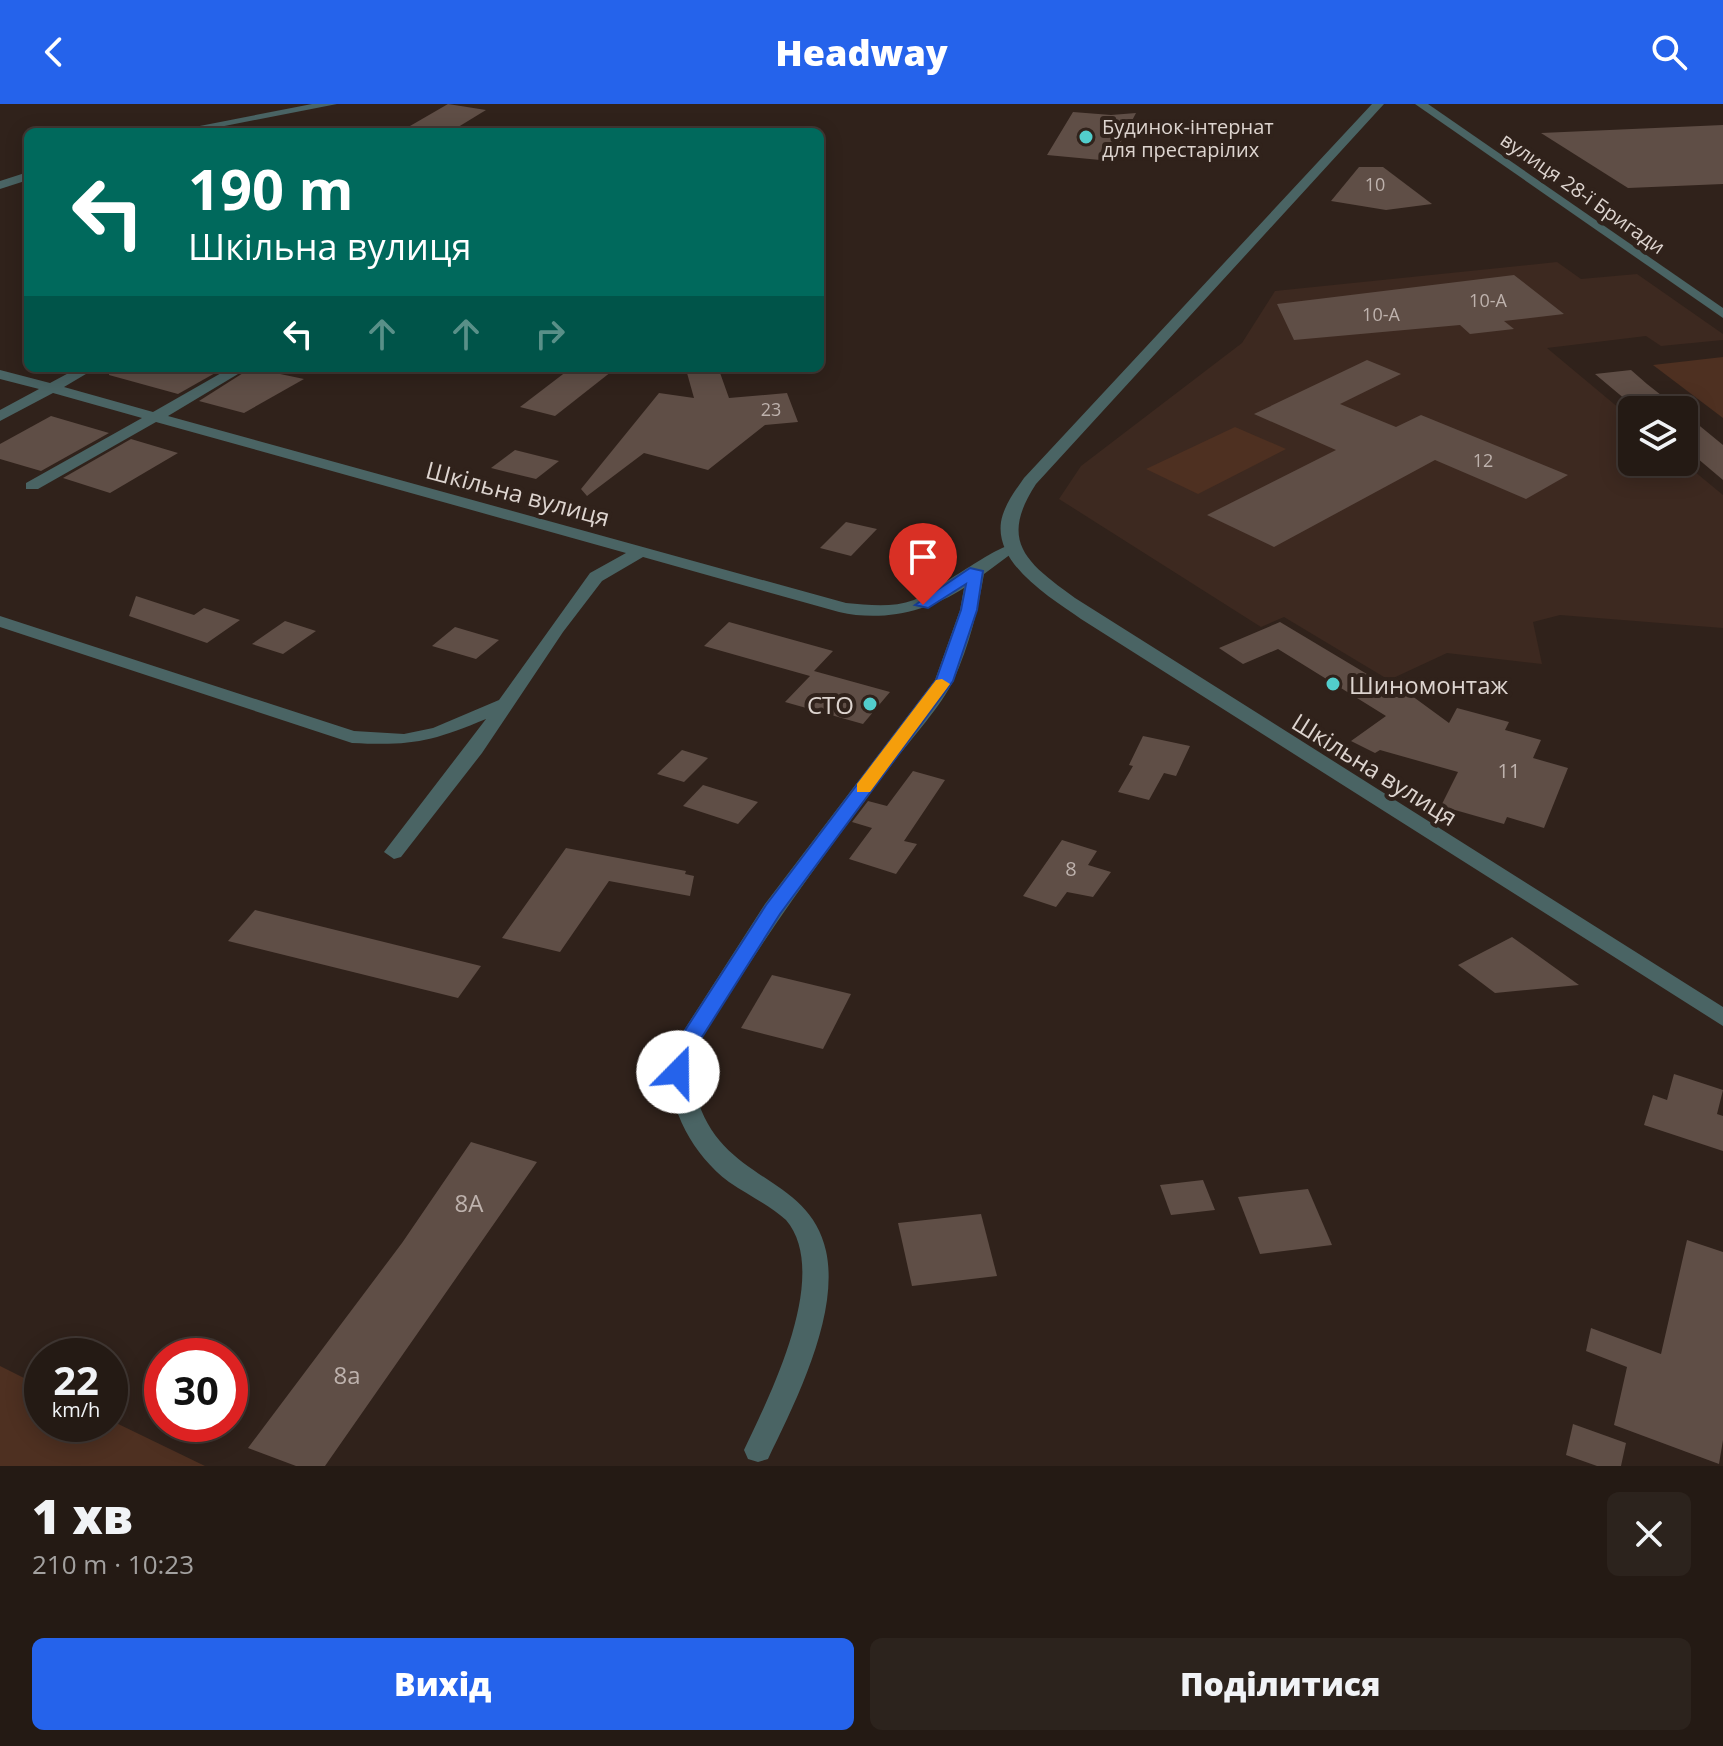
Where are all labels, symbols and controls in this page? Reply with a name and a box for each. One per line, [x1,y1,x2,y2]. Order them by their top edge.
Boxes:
text: Headway [775,28,948,77]
icon: back [32,30,76,74]
icon: search [1647,30,1691,74]
place label: Будинок-інтернат для престарілих [1102,113,1274,163]
street label: вулиця 28-ї Бригади [1495,126,1671,260]
marker: Будинок-інтернат для престарілих [1077,128,1095,146]
text: 190 m [188,150,354,226]
icon: left [56,160,160,264]
house number: 10 [1365,172,1385,196]
text: Шкільна вулиця [188,222,471,271]
house number: 10-А [1469,288,1507,312]
house number: 10-А [1362,302,1400,326]
icon: left [276,312,320,356]
icon: ahead [360,312,404,356]
icon: ahead [444,312,488,356]
icon: right [528,312,572,356]
map controls [1618,396,1698,476]
button: layers [1618,396,1698,476]
house number: 23 [761,397,781,421]
house number: 12 [1473,448,1493,472]
street label: Шкільна вулиця [422,453,614,533]
pin [889,523,957,605]
icon: arrive [901,535,945,579]
place label: Шиномонтаж [1349,668,1509,701]
marker: Шиномонтаж [1324,675,1342,693]
place label: СТО [807,688,854,721]
marker: СТО [861,695,879,713]
street label: Шкільна вулиця [1286,705,1464,833]
house number: 11 [1498,757,1520,784]
house number: 8 [1065,855,1077,882]
position arrow [636,1030,720,1114]
house number: 8А [455,1186,484,1219]
speed limit sign: 30 [144,1338,248,1442]
text: 22 [53,1352,99,1407]
house number: 8а [333,1358,361,1391]
text: km/h [52,1396,100,1423]
text: 1 хв [32,1483,133,1548]
button: close [1607,1492,1691,1576]
text: 210 m · 10:23 [32,1546,194,1582]
button: Вихід [32,1638,854,1730]
button: Поділитися [870,1638,1691,1730]

